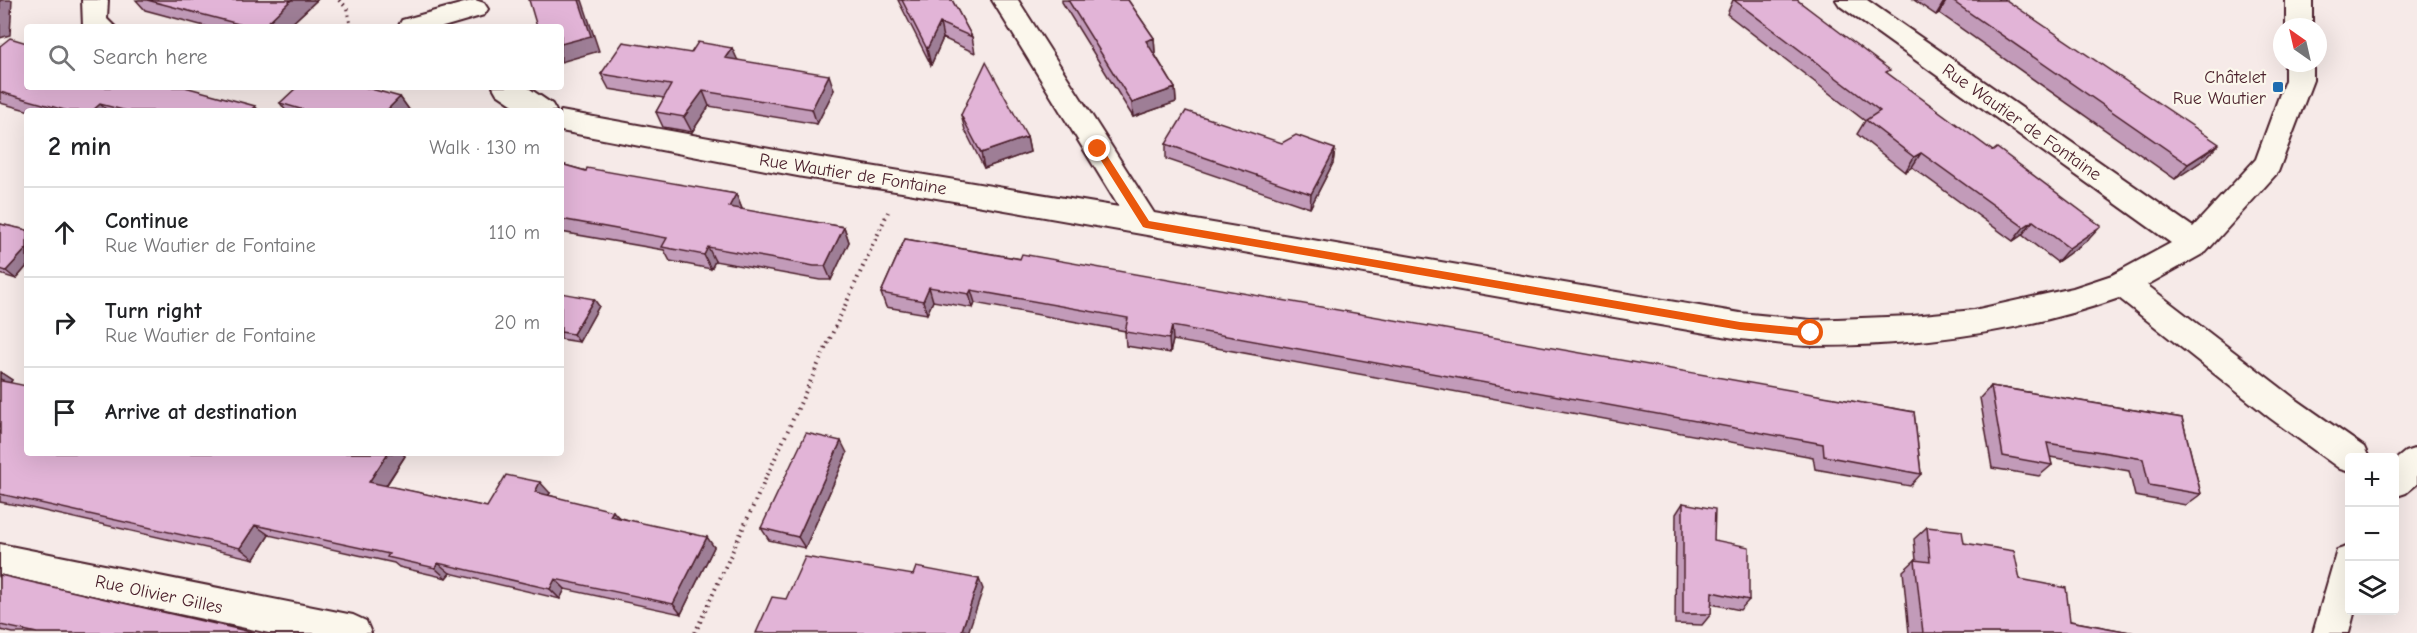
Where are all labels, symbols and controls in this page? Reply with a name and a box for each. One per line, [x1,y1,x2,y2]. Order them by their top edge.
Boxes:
north arrow [2273,18,2327,72]
search box [24,24,564,90]
icon: search [45,41,78,74]
text: Search here [93,44,208,70]
street label: Rue Wautier de Fontaine [1938,59,2105,185]
place label: Châtelet Rue Wautier [2173,67,2267,109]
marker: Châtelet Rue Wautier [2271,80,2285,94]
text: 2 min [48,132,111,162]
route end [1084,135,1110,161]
text: Walk · 130 m [429,136,540,159]
street label: Rue Wautier de Fontaine [758,149,948,200]
text: Continue [105,208,188,234]
icon: ahead [48,216,81,249]
text: 110 m [489,221,540,244]
text: Rue Wautier de Fontaine [105,234,316,257]
text: Turn right [105,298,202,324]
icon: right [48,306,81,339]
text: 20 m [494,311,540,334]
route start [1797,319,1823,345]
text: Rue Wautier de Fontaine [105,324,316,347]
icon: arrive [48,396,81,429]
text: Arrive at destination [105,399,297,425]
map controls [2345,453,2399,615]
button: + [2345,453,2399,507]
button: − [2345,507,2399,561]
button: layers [2345,561,2399,615]
street label: Rue Olivier Gilles [93,571,225,618]

